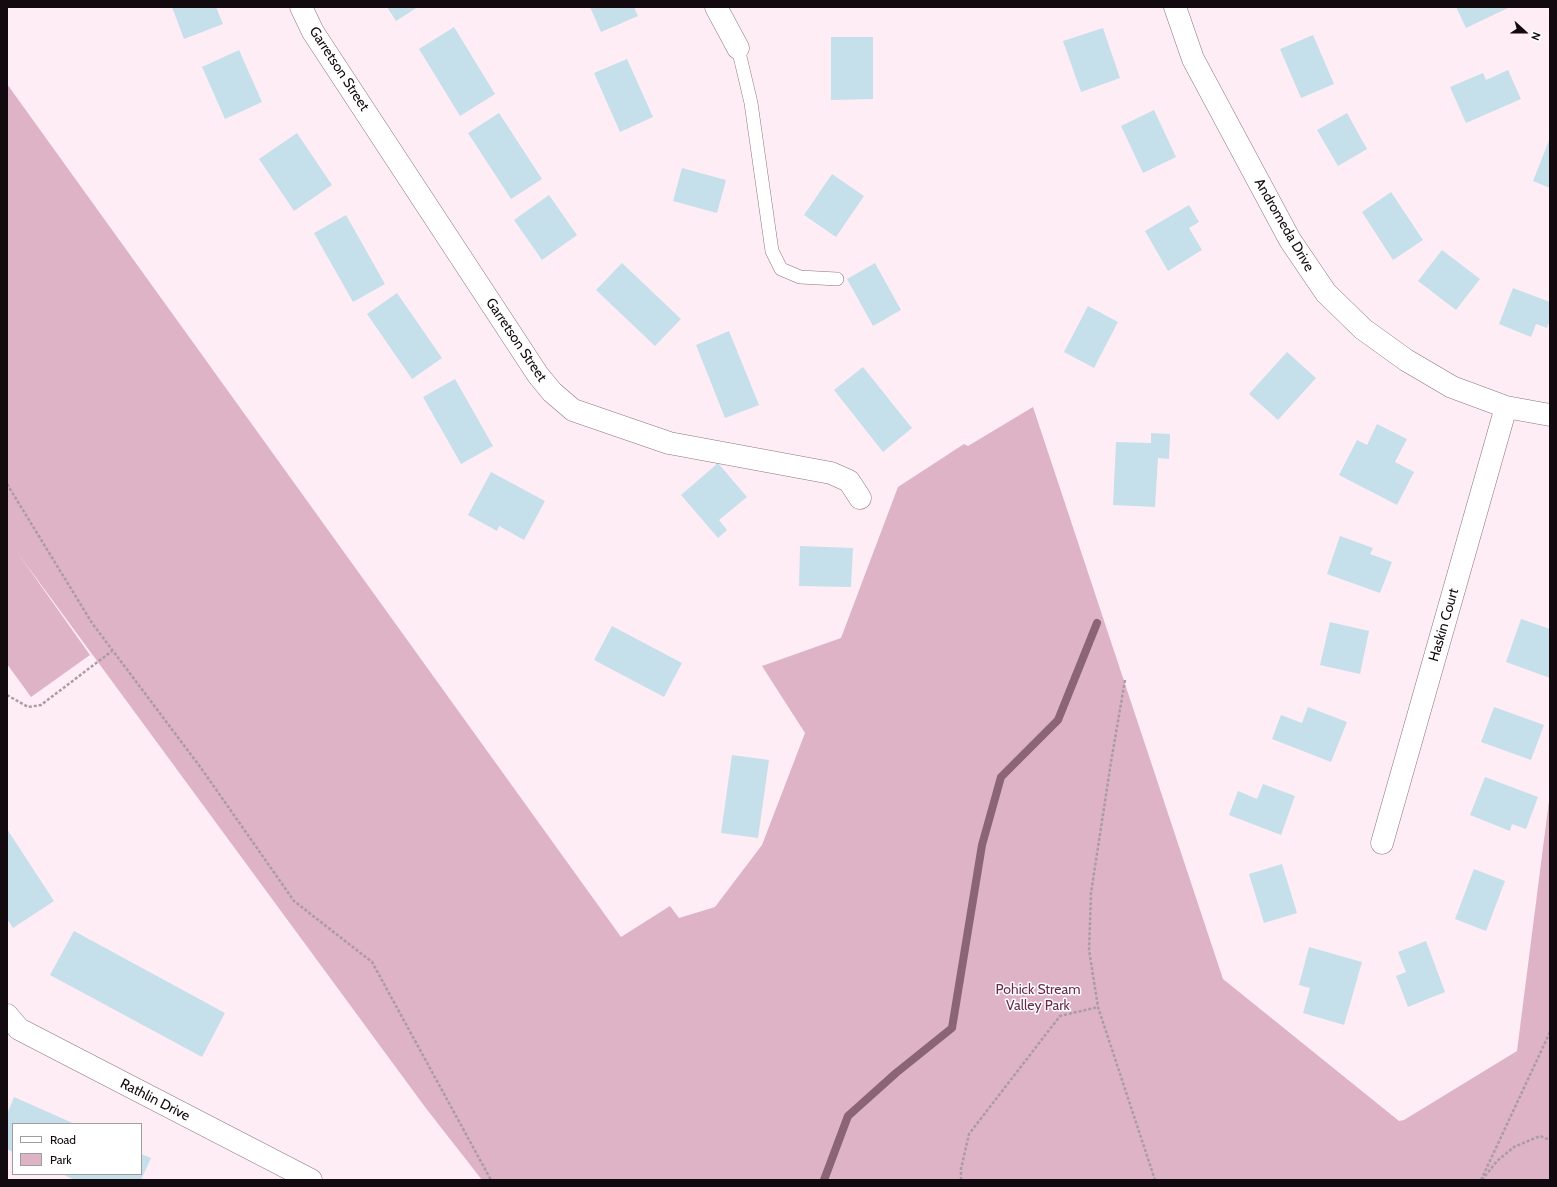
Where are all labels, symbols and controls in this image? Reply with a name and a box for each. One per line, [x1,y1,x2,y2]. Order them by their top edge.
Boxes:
north arrow [1505,12,1545,52]
street label: Garretson Street [306,24,372,114]
text: N [1528,30,1544,42]
street label: Andromeda Drive [1251,175,1317,275]
street label: Garretson Street [482,295,550,385]
street label: Haskin Court [1426,587,1462,663]
park label: Pohick Stream Valley Park [996,982,1080,1014]
street label: Rathlin Drive [117,1075,193,1125]
legend [12,1123,142,1175]
text: Road [50,1132,76,1147]
text: Park [50,1152,72,1167]

